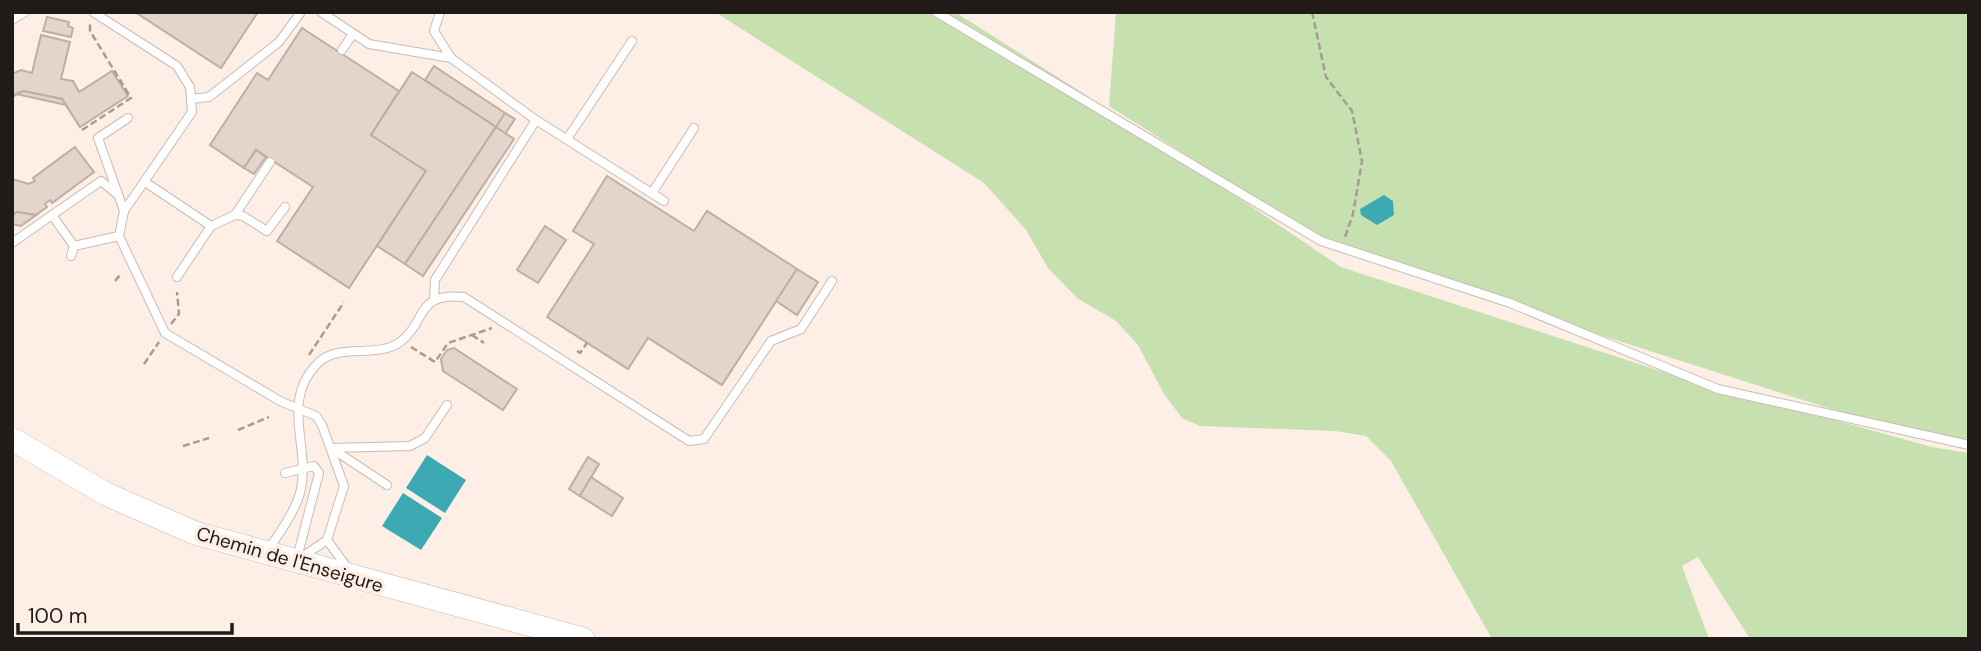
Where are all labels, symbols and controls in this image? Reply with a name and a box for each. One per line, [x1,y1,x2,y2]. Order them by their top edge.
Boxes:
street label: Chemin de l'Enseigure [194,521,386,598]
scale bar [18,592,231,636]
text: 100 m [28,602,88,630]

